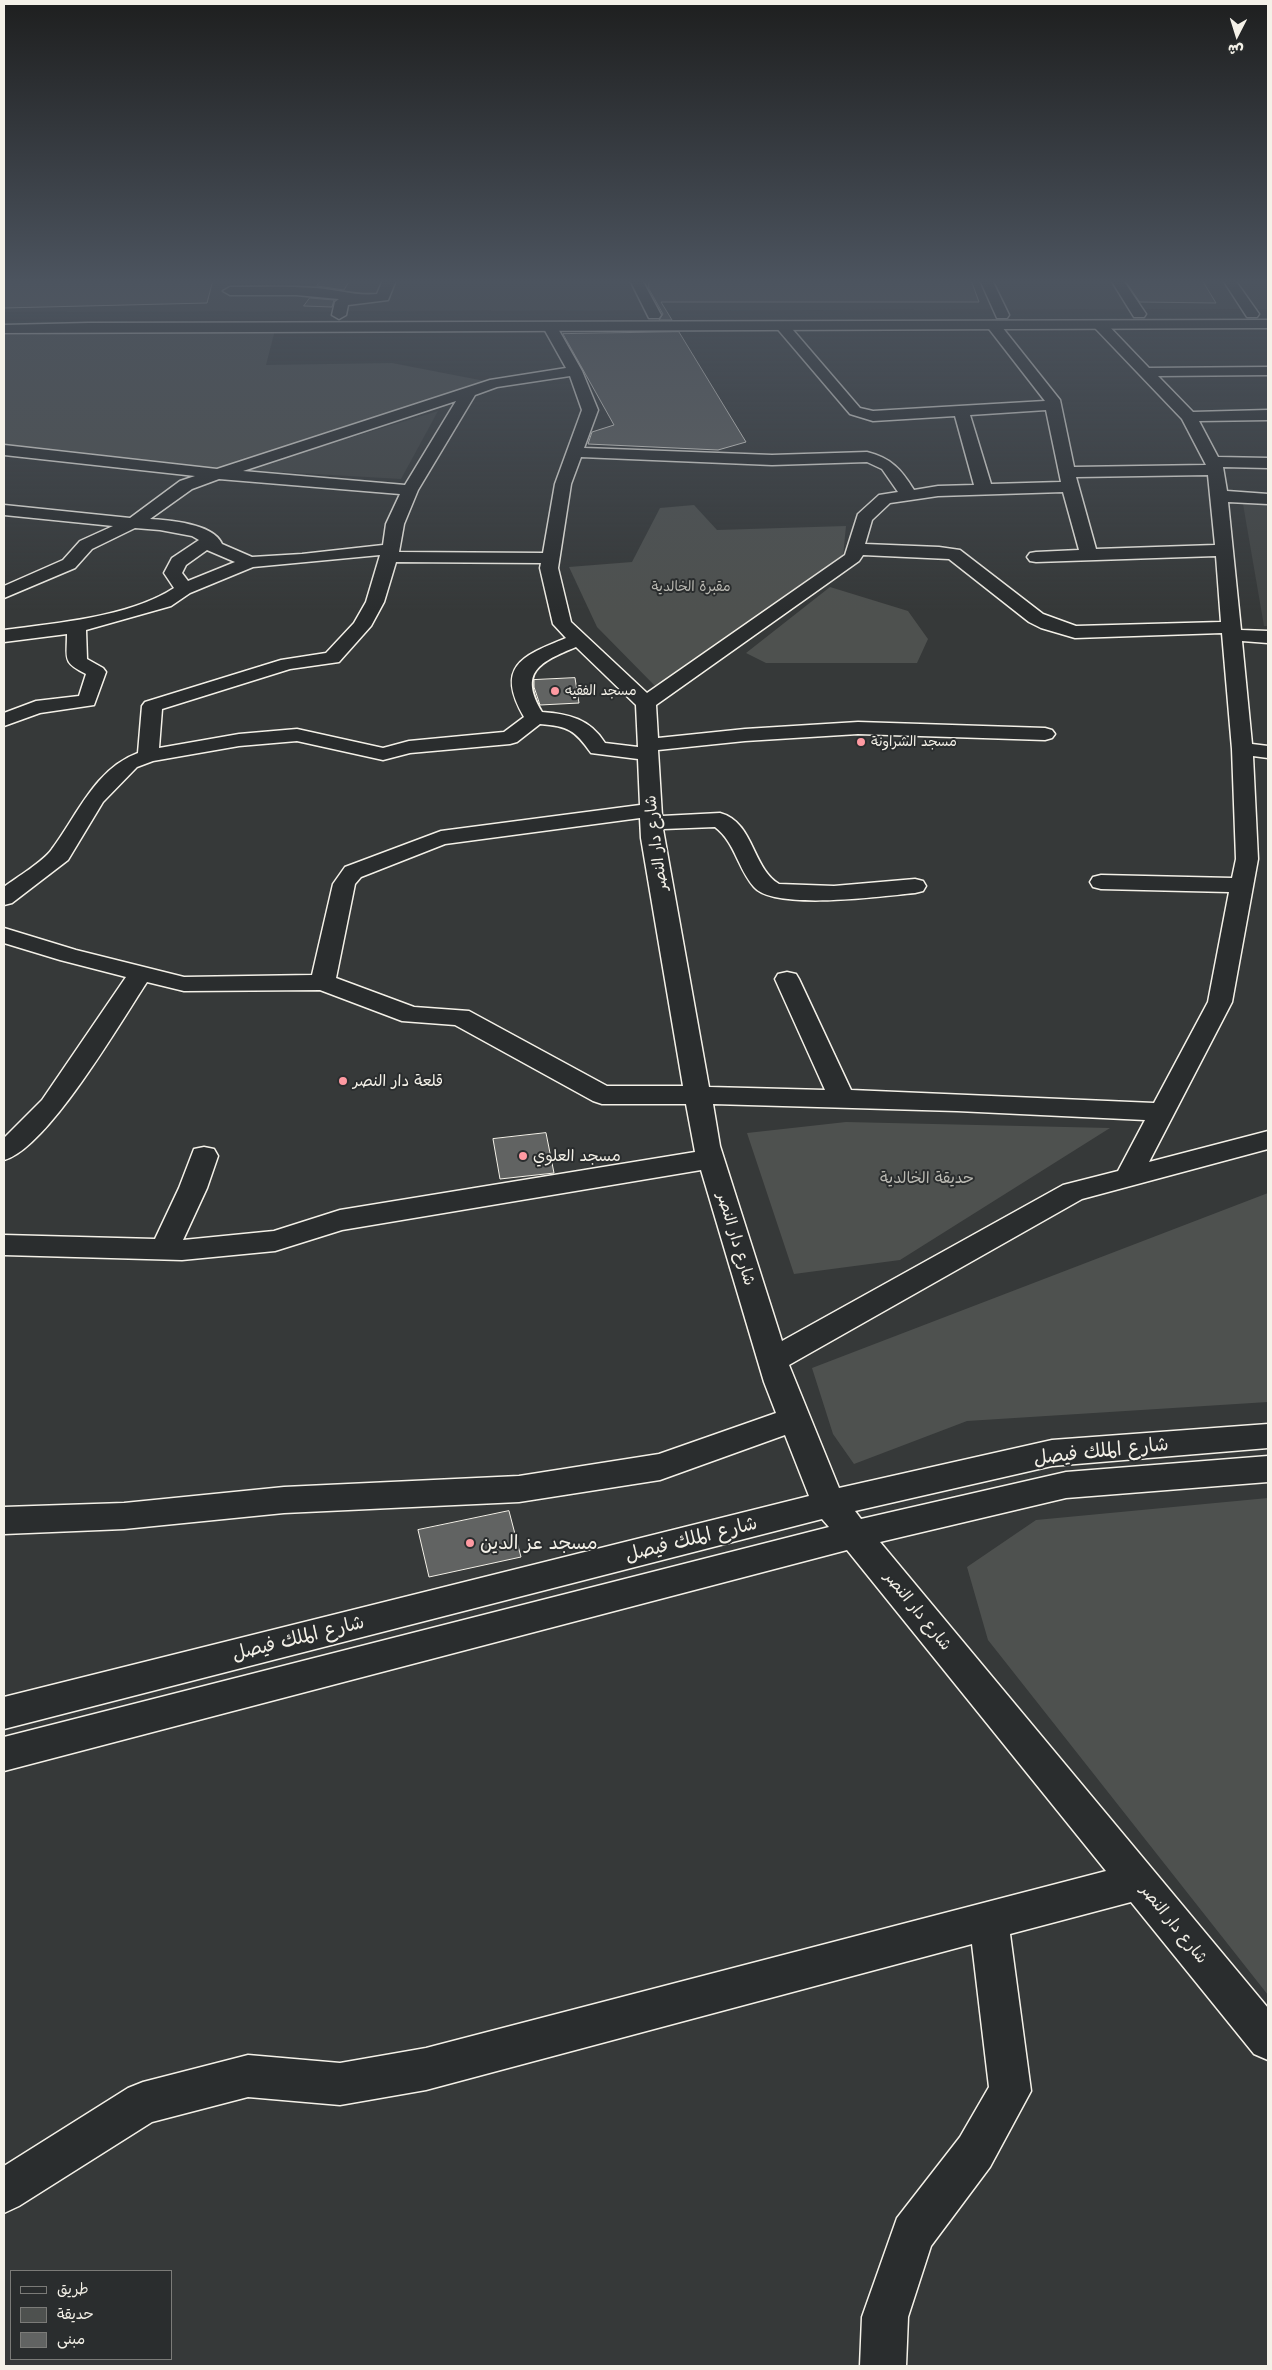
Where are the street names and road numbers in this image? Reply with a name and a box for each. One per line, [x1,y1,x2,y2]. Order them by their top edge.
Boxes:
street label: شارع دار النصر [641,794,671,892]
street label: شارع دار النصر [713,1190,759,1288]
street label: شارع الملك فيصل [1032,1433,1170,1469]
street label: شارع الملك فيصل [622,1512,760,1566]
street label: شارع دار النصر [880,1568,956,1654]
street label: شارع الملك فيصل [229,1611,367,1665]
street label: شارع دار النصر [1136,1881,1212,1967]

